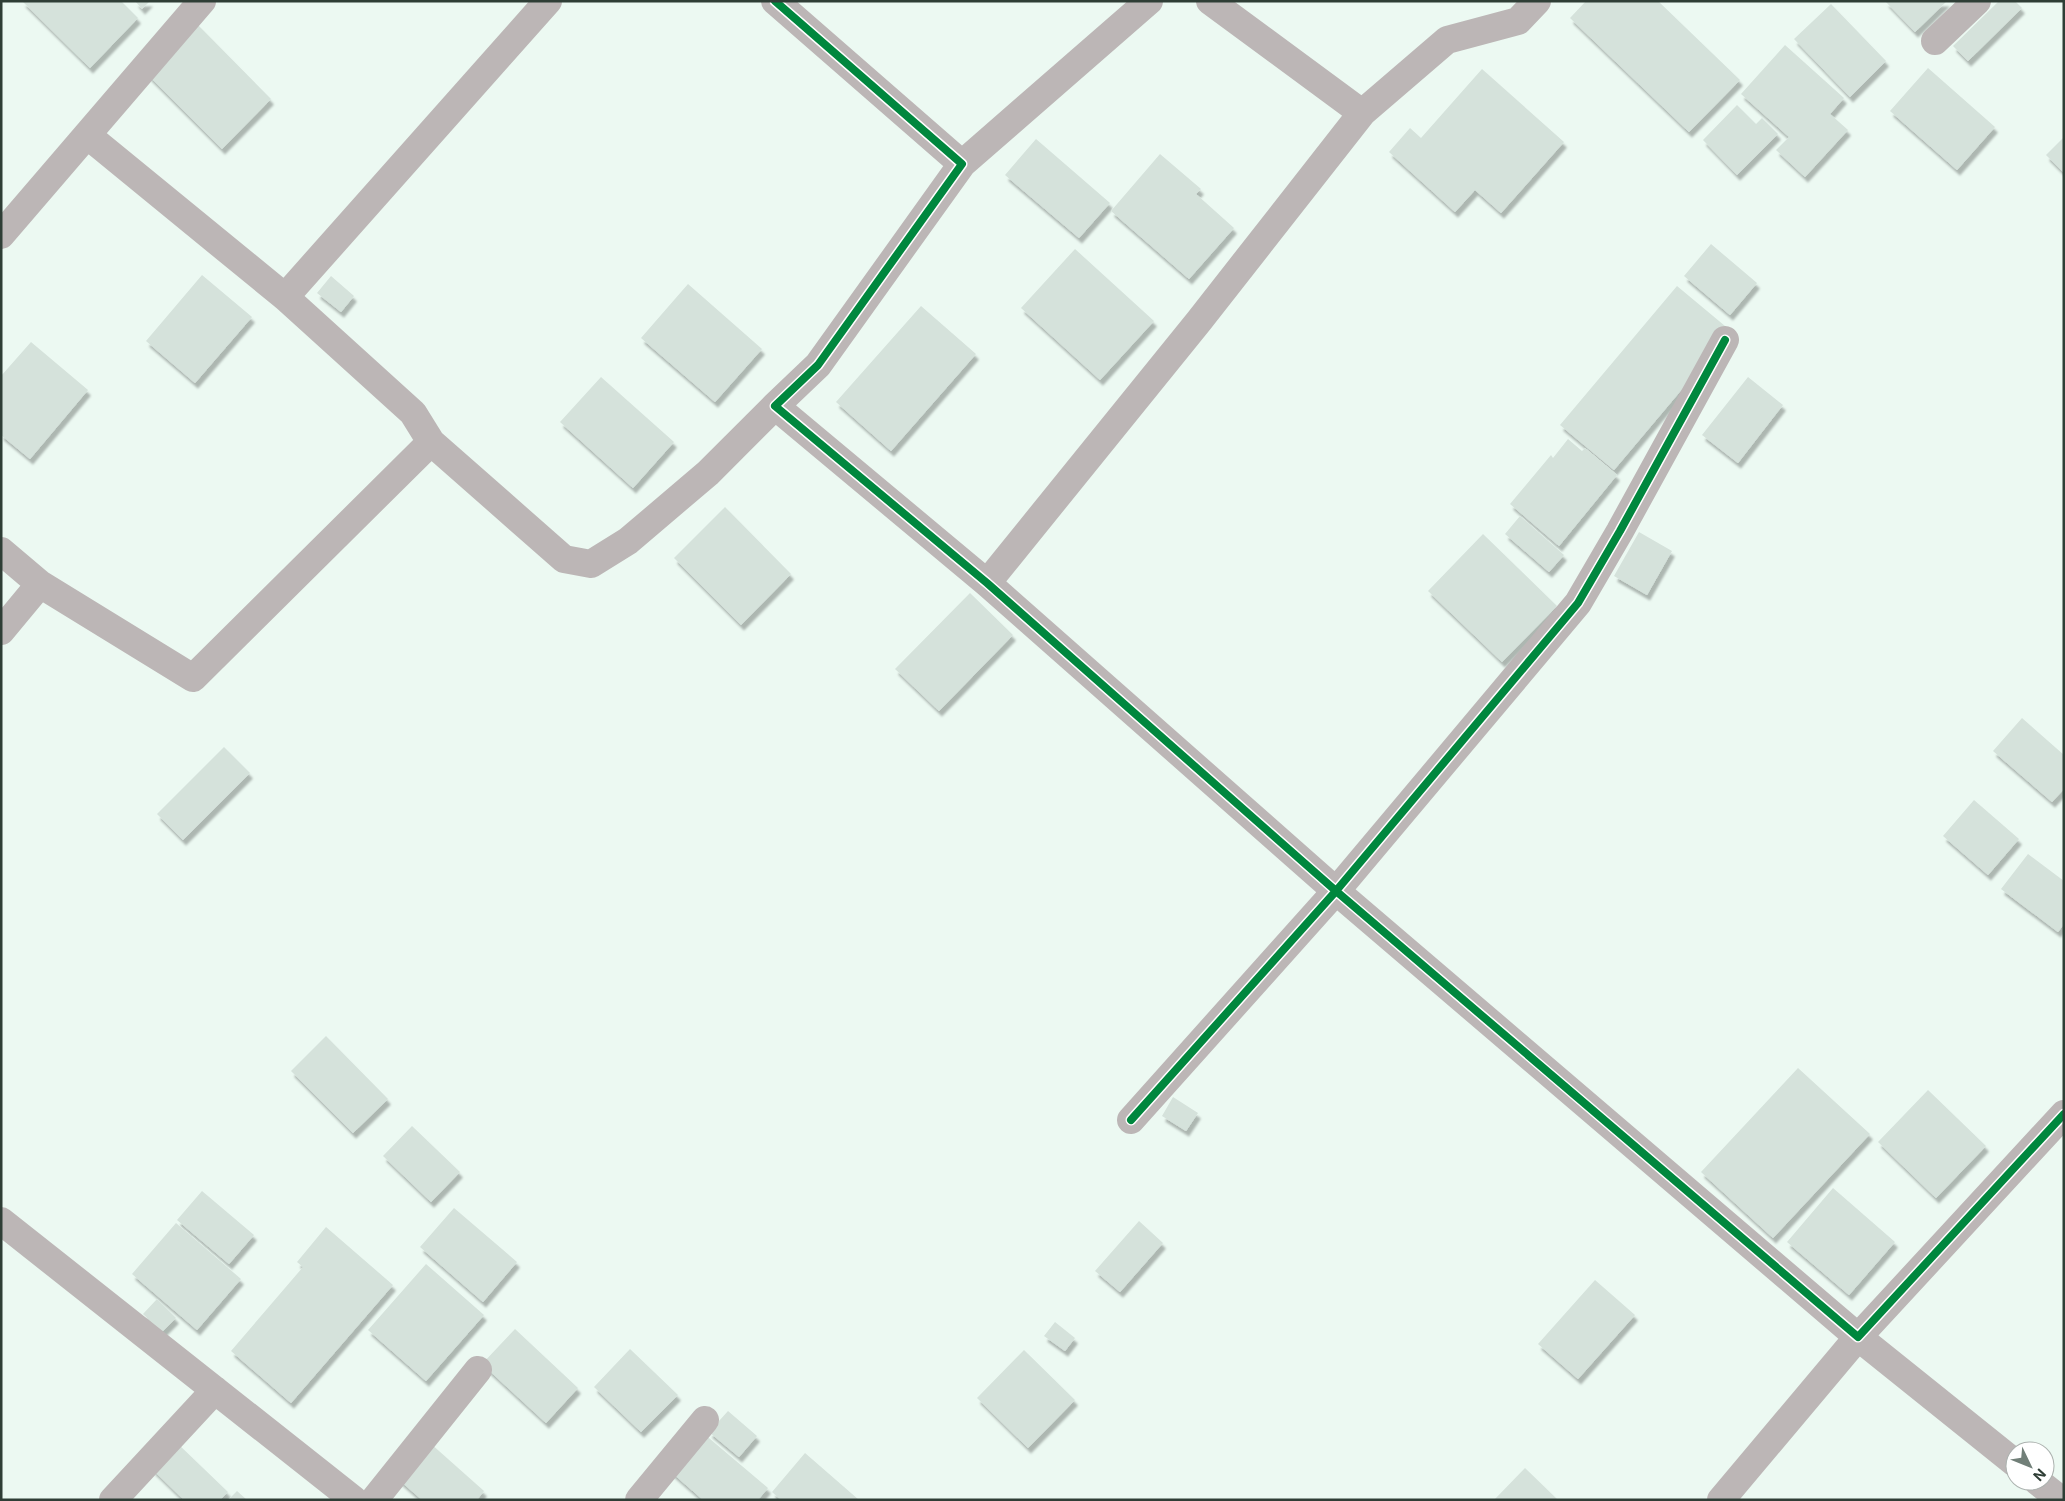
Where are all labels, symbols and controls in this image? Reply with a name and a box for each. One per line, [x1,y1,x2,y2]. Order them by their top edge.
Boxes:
north arrow [2005,1441,2055,1491]
text: N [2030,1466,2050,1485]

